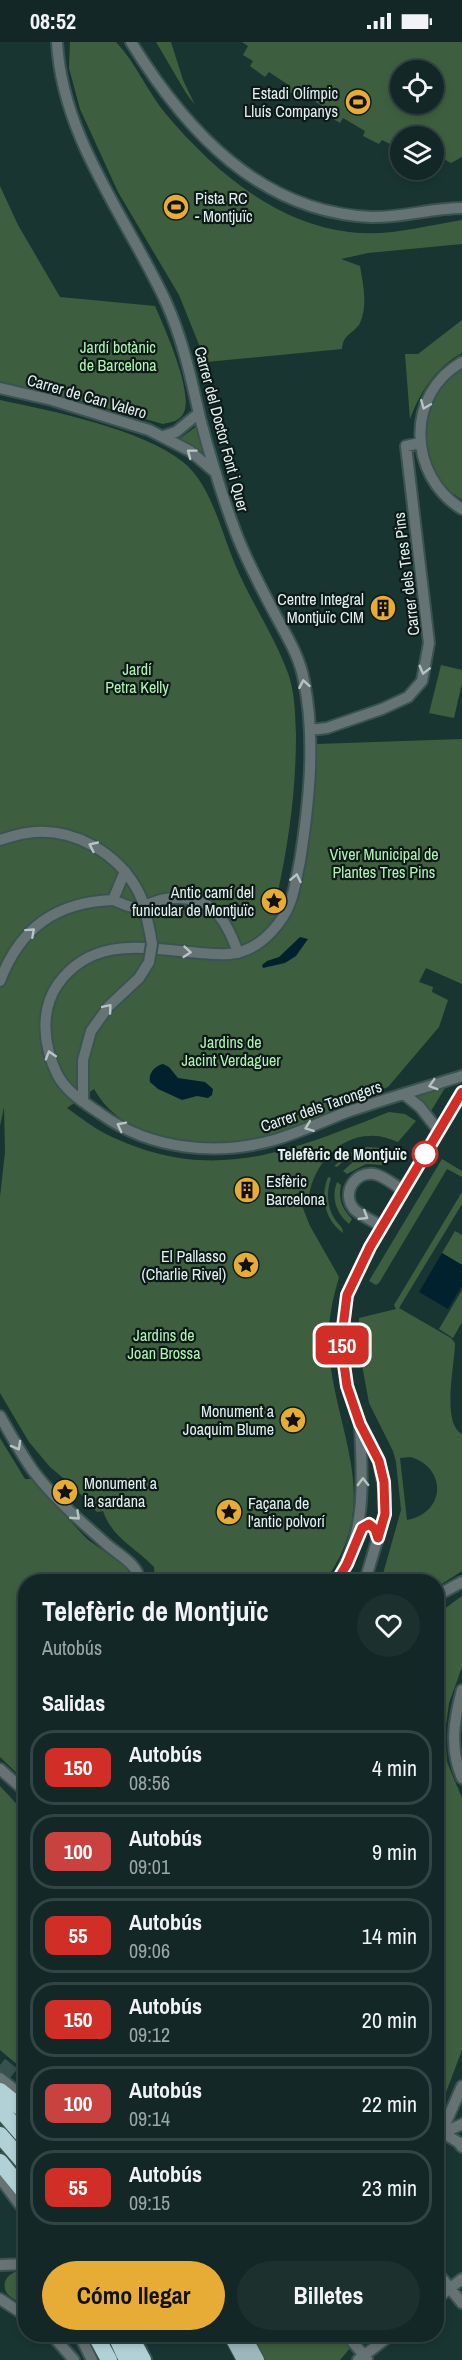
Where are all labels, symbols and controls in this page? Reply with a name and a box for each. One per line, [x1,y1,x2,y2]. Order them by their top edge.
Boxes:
text: 08:52 [30,6,76,36]
map controls [390,60,444,180]
button: locate [390,60,444,114]
place label: Estadi Olímpic Lluís Companys [244,82,338,122]
sports icon: Estadi Olímpic Lluís Companys [343,87,373,117]
button: layers [390,126,444,180]
place label: Pista RC - Montjuïc [195,187,253,227]
sports icon: Pista RC - Montjuïc [161,192,191,222]
park label: Jardí botànic de Barcelona [79,336,157,376]
street label: Carrer del Doctor Font i Quer [189,344,255,515]
street label: Carrer de Can Valero [24,368,150,424]
one-way arrow [420,399,432,410]
one-way arrow [187,450,198,461]
street label: Carrer dels Tres Pins [388,511,424,637]
place label: Centre Integral Montjuïc CIM [277,588,364,628]
building icon: Centre Integral Montjuïc CIM [368,593,398,623]
park label: Jardí Petra Kelly [105,658,169,698]
one-way arrow [419,665,432,675]
one-way arrow [298,680,311,690]
one-way arrow [89,841,100,853]
park label: Viver Municipal de Plantes Tres Pins [329,843,439,883]
one-way arrow [289,873,302,883]
place label: Antic camí del funicular de Montjuïc [132,881,254,921]
place icon: Antic camí del funicular de Montjuïc [259,886,289,916]
one-way arrow [24,928,35,939]
one-way arrow [182,945,191,958]
one-way arrow [101,1004,112,1015]
park label: Jardins de Jacint Verdaguer [181,1031,281,1071]
one-way arrow [45,1051,57,1061]
street label: Carrer dels Tarongers [257,1075,385,1137]
one-way arrow [428,1078,439,1090]
one-way arrow [304,1120,315,1133]
one-way arrow [116,1122,127,1133]
marker: Telefèric de Montjuïc [412,1141,438,1167]
place label: Telefèric de Montjuïc [277,1143,407,1165]
place label: Esfèric Barcelona [266,1170,326,1210]
building icon: Esfèric Barcelona [232,1175,262,1205]
one-way arrow [358,1208,369,1219]
place label: El Pallasso (Charlie Rivel) [141,1245,226,1285]
place icon: El Pallasso (Charlie Rivel) [231,1250,261,1280]
park label: Jardins de Joan Brossa [128,1324,201,1364]
line badge: 150 [308,1326,376,1364]
text: 150 [328,1331,356,1360]
place label: Monument a Joaquim Blume [183,1400,275,1440]
place icon: Monument a Joaquim Blume [278,1405,308,1435]
one-way arrow [9,1439,21,1450]
place label: Monument a la sardana [84,1472,158,1512]
place icon: Monument a la sardana [50,1477,80,1507]
one-way arrow [356,1477,369,1486]
place label: Façana de l'antic polvorí [248,1492,325,1532]
place icon: Façana de l'antic polvorí [214,1497,244,1527]
one-way arrow [69,1509,80,1520]
text: Telefèric de Montjuïc [42,1592,269,1630]
button: heart [357,1594,420,1657]
text: Autobús [42,1634,102,1661]
text: Salidas [42,1688,105,1718]
text: Autobús [129,1739,202,1769]
text: 150 [64,1753,92,1782]
text: 4 min [372,1753,417,1783]
text: 08:56 [129,1769,170,1796]
text: Autobús [129,1823,202,1853]
text: 100 [64,1837,92,1866]
text: 9 min [372,1837,417,1867]
text: 09:01 [129,1853,170,1880]
text: Autobús [129,1907,202,1937]
text: 55 [68,1921,88,1950]
text: 14 min [362,1921,417,1951]
text: 09:06 [129,1937,170,1964]
text: Autobús [129,1991,202,2021]
text: 150 [64,2005,92,2034]
text: 20 min [362,2005,417,2035]
text: 09:12 [129,2021,170,2048]
text: Autobús [129,2075,202,2105]
text: 100 [64,2089,92,2118]
text: 22 min [362,2089,417,2119]
text: 09:14 [129,2105,170,2132]
text: Autobús [129,2159,202,2189]
text: 55 [68,2173,88,2202]
text: 23 min [362,2173,417,2203]
text: 09:15 [129,2189,170,2216]
button: Cómo llegar [42,2261,225,2330]
button: Billetes [237,2261,420,2330]

